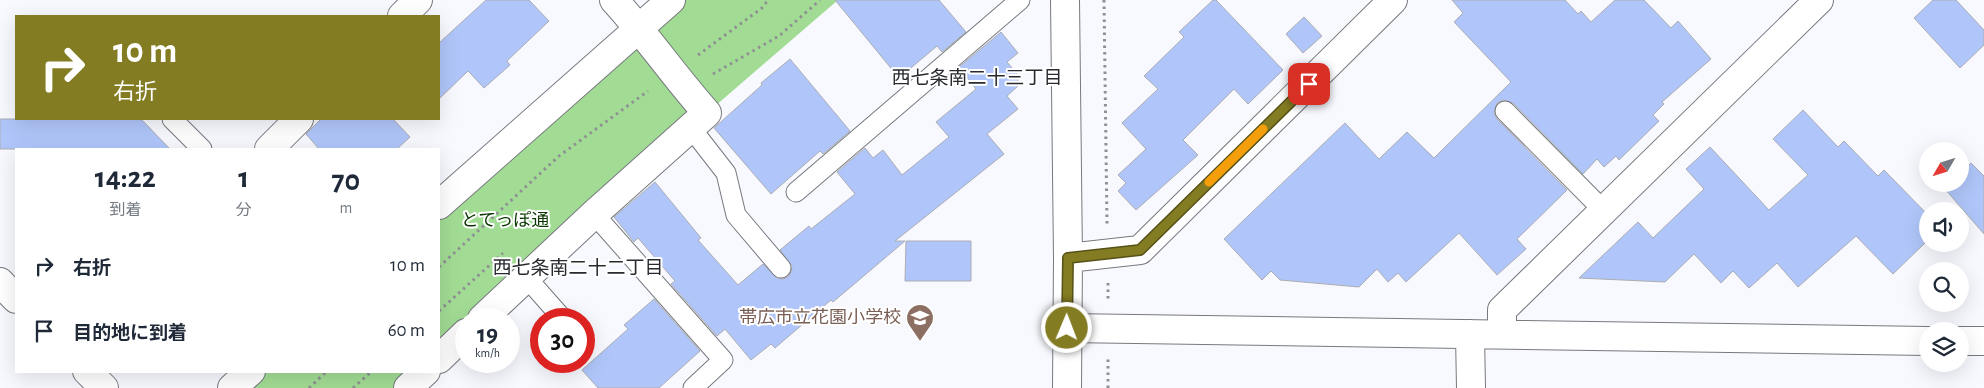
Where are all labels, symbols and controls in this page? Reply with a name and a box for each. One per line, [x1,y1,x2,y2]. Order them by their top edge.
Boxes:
text: 10 m [113,34,177,69]
icon: right [30,35,95,100]
pin [1288,63,1330,105]
district label: 西七条南二十三丁目 [891,67,1063,88]
icon: arrive [1295,70,1323,98]
text: 右折 [113,81,157,103]
north arrow [1919,142,1969,192]
map controls [1919,142,1969,372]
text: 14:22 [95,163,156,193]
text: 1 [238,163,249,193]
text: 70 [332,166,360,196]
text: m [339,200,352,216]
text: 到着 [109,202,141,218]
text: 分 [236,202,252,218]
button: sound [1919,202,1969,252]
park label: とてっぽ通 [461,211,549,230]
icon: right [30,252,58,280]
text: 10 m [390,256,425,275]
district label: 西七条南二十二丁目 [492,257,664,278]
text: 右折 [73,259,111,278]
button: search [1919,262,1969,312]
position arrow [1040,301,1092,353]
school or university icon: 帯広市立花園小学校 [905,303,935,342]
place label: 帯広市立花園小学校 [739,307,901,327]
speed limit sign: 30 [530,308,595,373]
icon: arrive [30,317,58,345]
text: 60 m [388,321,425,340]
text: 19 [477,322,498,347]
button: layers [1919,322,1969,372]
text: 目的地に到着 [73,324,187,343]
text: km/h [475,347,500,359]

